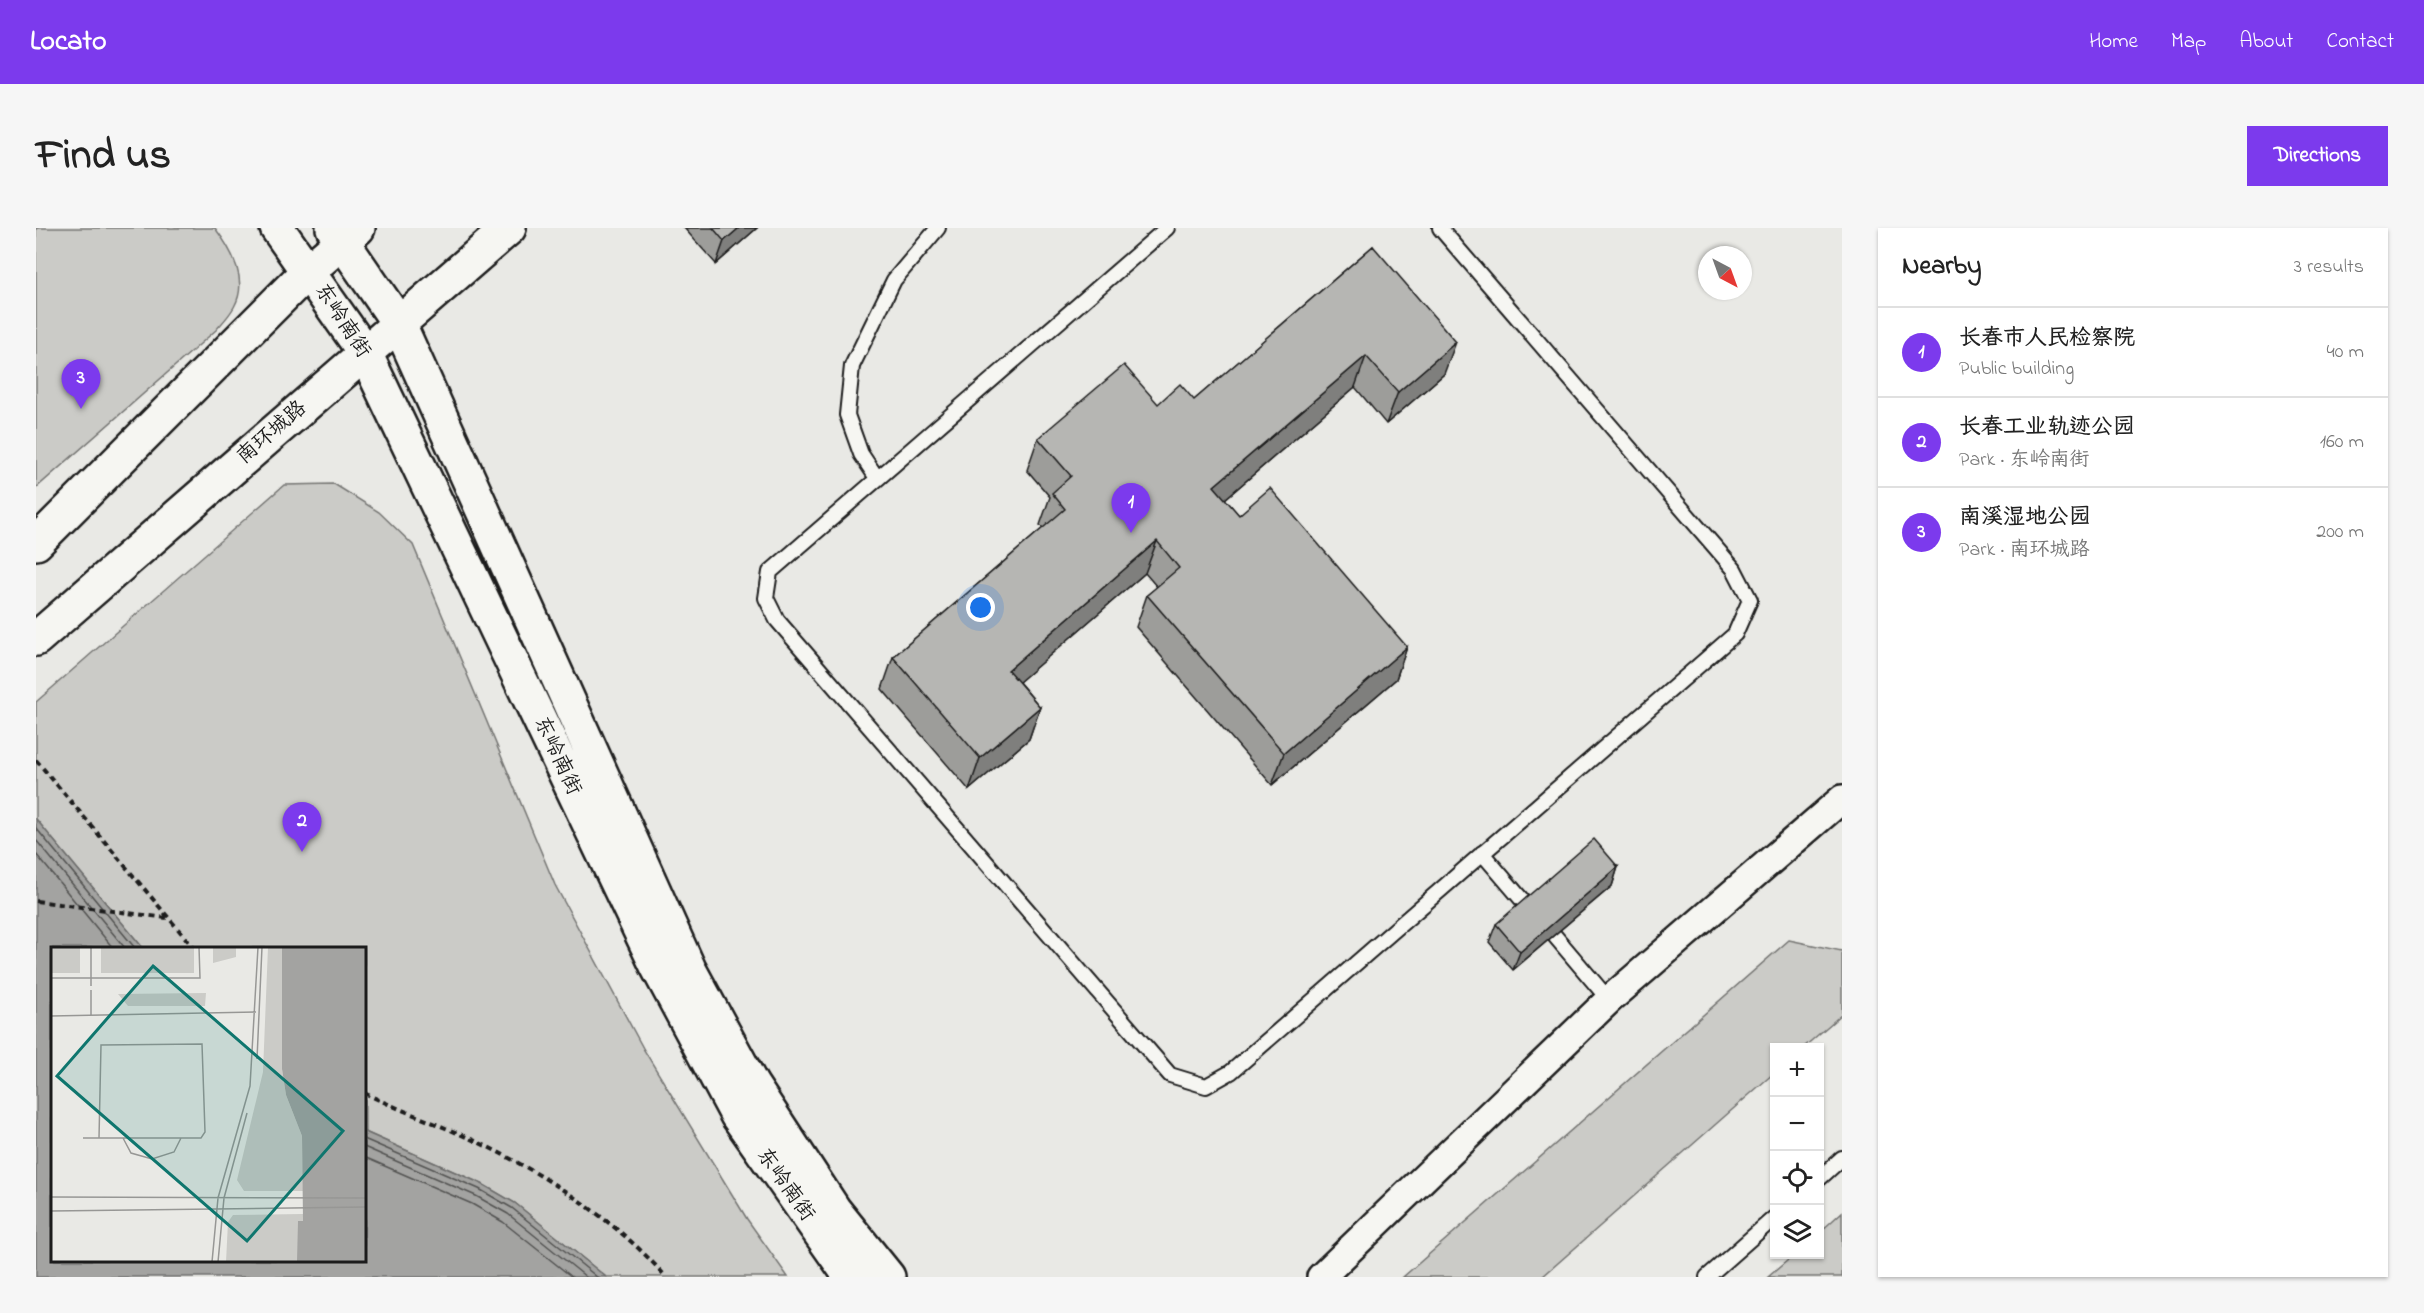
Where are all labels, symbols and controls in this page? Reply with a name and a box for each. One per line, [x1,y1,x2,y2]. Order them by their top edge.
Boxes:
text: Locato [30,22,106,63]
text: Home [2089,27,2138,57]
text: Map [2171,27,2206,57]
text: About [2239,27,2293,57]
text: Contact [2326,27,2394,57]
text: Find us [36,126,171,187]
button: Directions [2247,126,2388,186]
north arrow [1698,246,1752,300]
text: Nearby [1902,248,1981,286]
text: 3 results [2294,253,2364,282]
street label: 东岭南街 [307,278,377,364]
text: 长春市人民检察院 [1959,323,2135,355]
text: 1 [1918,338,1925,367]
text: 40 m [2327,338,2364,367]
text: Public building [1959,355,2074,384]
pin: 3 [62,360,100,409]
street label: 南环城路 [230,394,314,472]
text: 长春工业轨迹公园 [1959,412,2135,444]
text: 2 [1917,428,1926,457]
text: 160 m [2320,428,2364,457]
text: Park · 东岭南街 [1959,446,2089,475]
pin: 1 [1112,484,1150,533]
text: 南溪湿地公园 [1959,502,2091,534]
text: 3 [1917,518,1926,547]
text: 200 m [2316,518,2364,547]
text: Park · 南环城路 [1959,536,2089,565]
your location [966,593,995,622]
street label: 东岭南街 [526,712,588,800]
pin: 2 [282,802,322,852]
inset map [51,947,366,1262]
map controls [1770,1043,1824,1259]
button: + [1770,1043,1824,1097]
button: − [1770,1097,1824,1151]
street label: 东岭南街 [749,1142,821,1228]
button: locate [1770,1151,1824,1205]
button: layers [1770,1205,1824,1259]

